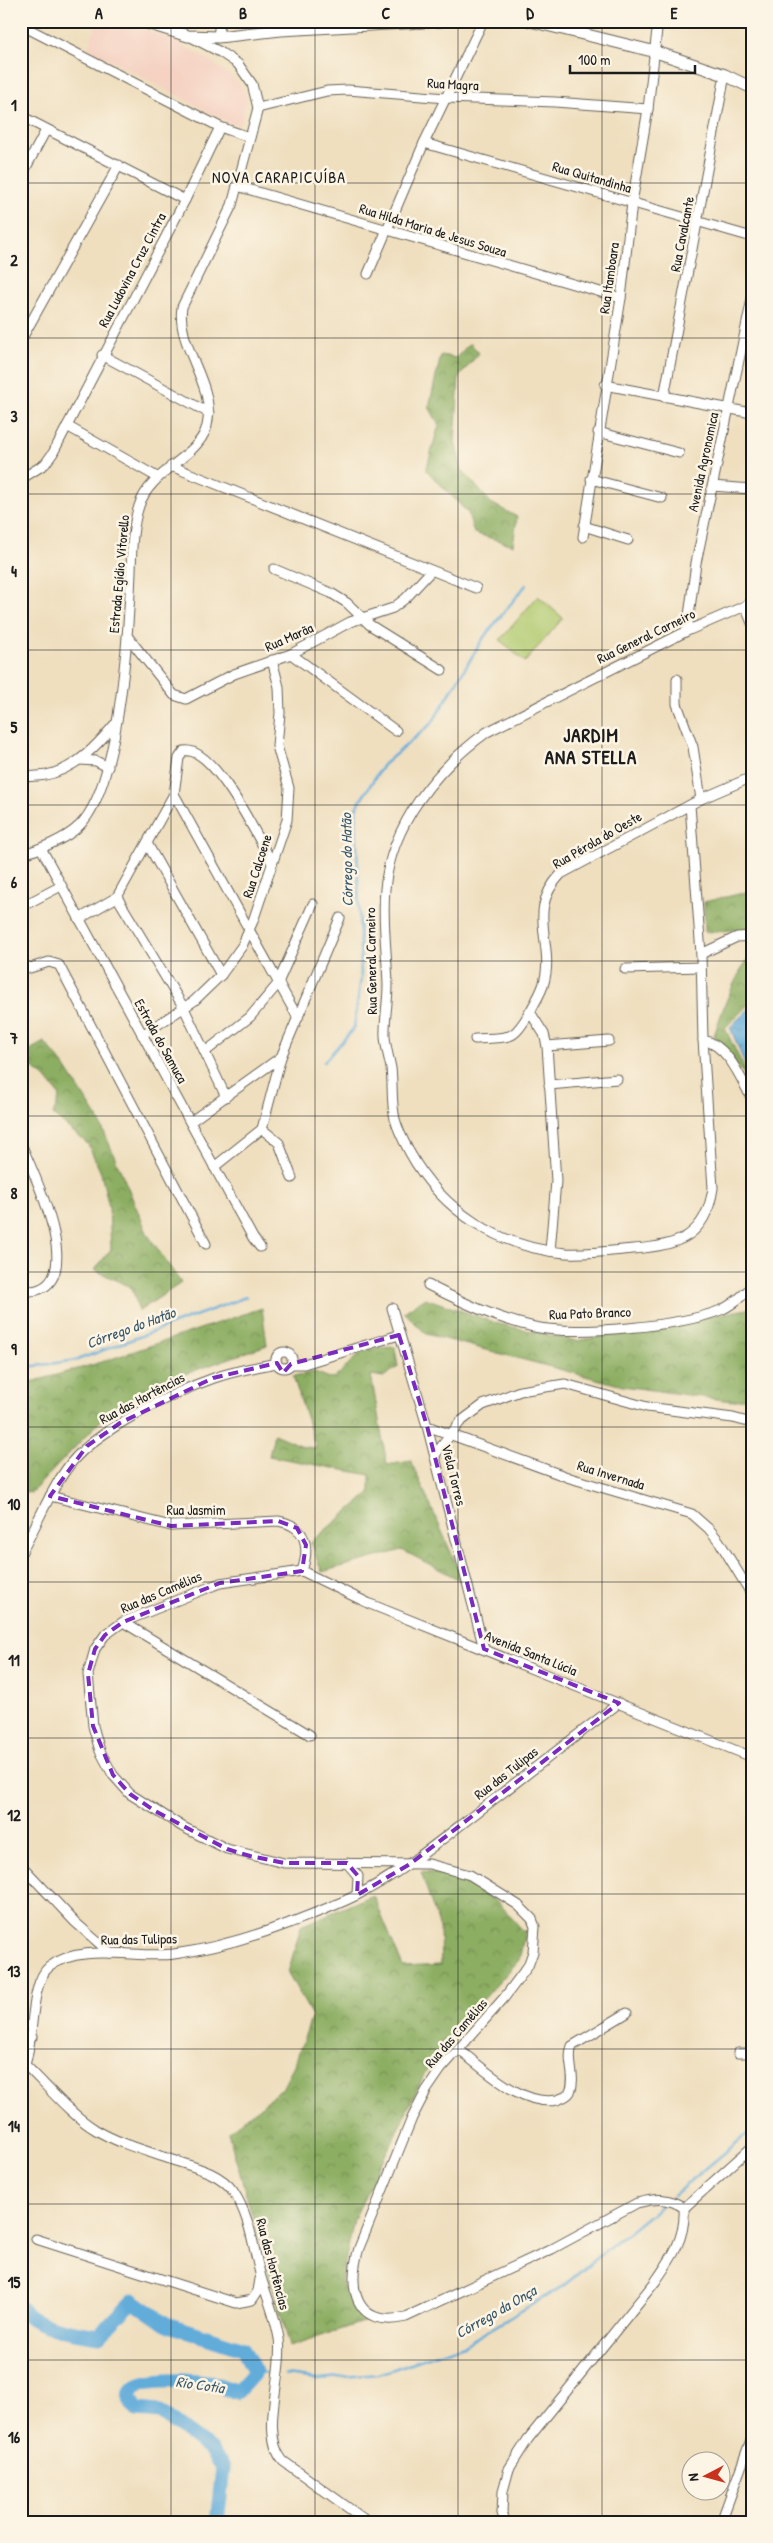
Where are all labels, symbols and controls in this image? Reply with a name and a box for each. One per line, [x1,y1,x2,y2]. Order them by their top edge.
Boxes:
text: A [95,2,103,24]
text: B [239,2,247,24]
text: C [382,2,391,24]
text: D [526,2,534,24]
text: E [670,2,678,24]
scale bar [570,42,696,74]
text: 100 m [578,49,611,70]
street label: Rua Magra [427,73,480,95]
text: 1 [11,94,17,116]
street label: Rua Quitandinha [550,156,634,197]
district label: NOVA CARAPICUÍBA [212,166,346,188]
street label: Rua Cavalcante [665,194,698,273]
street label: Rua Hilda Maria de Jesus Souza [357,198,510,261]
street label: Rua Ludovina Cruz Cintra [93,209,170,330]
street label: Rua Itamboara [594,241,623,315]
text: 2 [10,249,18,271]
text: 3 [10,405,18,427]
street label: Avenida Agronomica [683,410,723,514]
street label: Estrada Egídio Vitorello [104,514,134,634]
text: 4 [11,560,17,582]
street label: Rua General Carneiro [593,603,698,668]
street label: Rua Marãa [262,617,316,656]
text: 5 [11,716,18,738]
district label: JARDIM ANA STELLA [545,722,637,770]
street label: Rua Pérola do Oeste [549,806,645,873]
water label: Córrego do Hatão [335,812,358,907]
street label: Rua Calcoene [237,831,276,900]
text: 6 [11,871,18,893]
street label: Rua General Carneiro [360,907,381,1015]
street label: Estrada do Samuca [130,995,193,1087]
text: 7 [9,1027,18,1049]
text: 8 [11,1182,18,1204]
water label: Córrego do Hatão [83,1301,179,1353]
street label: Rua Pato Branco [549,1302,632,1323]
text: 9 [11,1338,17,1360]
street label: Rua das Hortências [96,1367,188,1428]
street label: Viela Torres [438,1442,471,1508]
street label: Rua Invernada [575,1455,648,1494]
text: 10 [8,1493,20,1515]
street label: Rua Jasmim [167,1500,225,1519]
street label: Rua das Camélias [117,1566,204,1617]
street label: Avenida Santa Lúcia [482,1625,581,1680]
text: 11 [8,1649,20,1671]
street label: Rua das Tulipas [470,1742,542,1804]
text: 12 [7,1804,21,1826]
street label: Rua das Tulipas [101,1928,177,1950]
text: 13 [8,1960,20,1982]
street label: Rua das Camélias [420,1994,491,2071]
text: 14 [8,2115,20,2137]
street label: Rua das Hortências [252,2216,295,2312]
text: 15 [8,2271,21,2293]
water label: Córrego da Onça [452,2279,542,2343]
water label: Rio Cotia [175,2371,228,2399]
text: 16 [8,2426,21,2448]
north arrow [680,2450,730,2500]
text: N [683,2472,702,2482]

